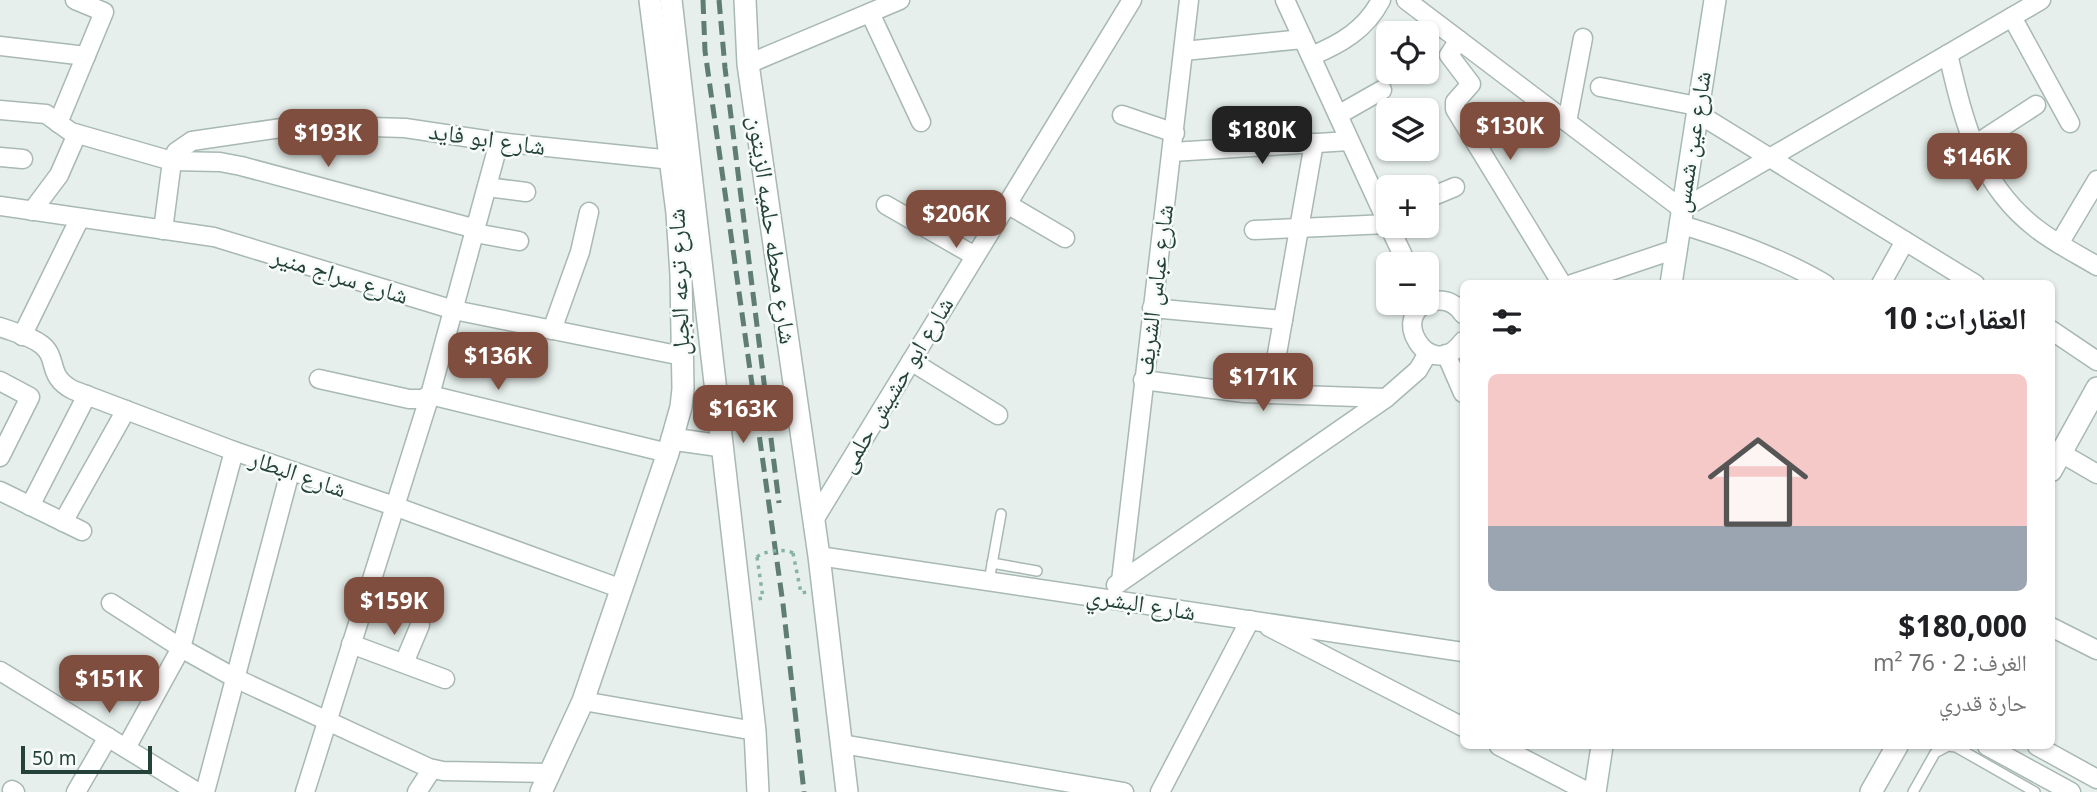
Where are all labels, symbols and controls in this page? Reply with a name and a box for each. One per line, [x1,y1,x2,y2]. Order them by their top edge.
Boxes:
map controls [1376,21,1439,315]
button: locate [1376,21,1439,84]
street label: شارع عين شمس [1663,69,1718,215]
button: layers [1376,98,1439,161]
pin: $130K [1461,102,1559,162]
pin: $180K [1213,106,1311,166]
text: $130K [1476,109,1544,141]
pin: $193K [279,110,377,169]
street label: شارع ابو فايد [427,113,548,162]
street label: شارع محطه حلميه الزيتون [741,113,806,346]
text: $180K [1228,113,1296,145]
text: $193K [294,116,362,148]
pin: $146K [1928,134,2026,193]
text: $146K [1943,140,2011,172]
button: + [1376,175,1439,238]
pin: $206K [907,190,1005,250]
text: $206K [922,197,990,229]
street label: شارع عباس الشريف [1127,203,1180,377]
street label: شارع ترعه الجبل [658,208,697,356]
street label: شارع سراج منير [267,238,413,311]
button: − [1376,252,1439,315]
street label: شارع ابو حشيش حلمى [829,290,960,478]
text: العقارات: 10 [1883,297,2027,338]
icon: filters [1488,303,1526,341]
pin: $136K [449,332,547,392]
text: $136K [464,339,532,371]
pin: $171K [1214,354,1312,413]
text: $171K [1229,360,1297,392]
pin: $163K [694,386,792,445]
text: $163K [709,392,777,424]
icon: home [1695,419,1821,545]
street label: شارع البطار [245,440,351,504]
pin: $159K [345,578,443,637]
street label: شارع البشري [1084,578,1198,631]
text: $159K [360,584,428,616]
text: $180,000 [1898,605,2027,646]
text: الغرف: 2 · 76 m² [1873,646,2027,678]
pin: $151K [60,656,158,715]
text: $151K [75,662,143,694]
text: حارة قدري [1939,686,2027,718]
scale bar [21,743,152,775]
text: 50 m [32,745,76,771]

